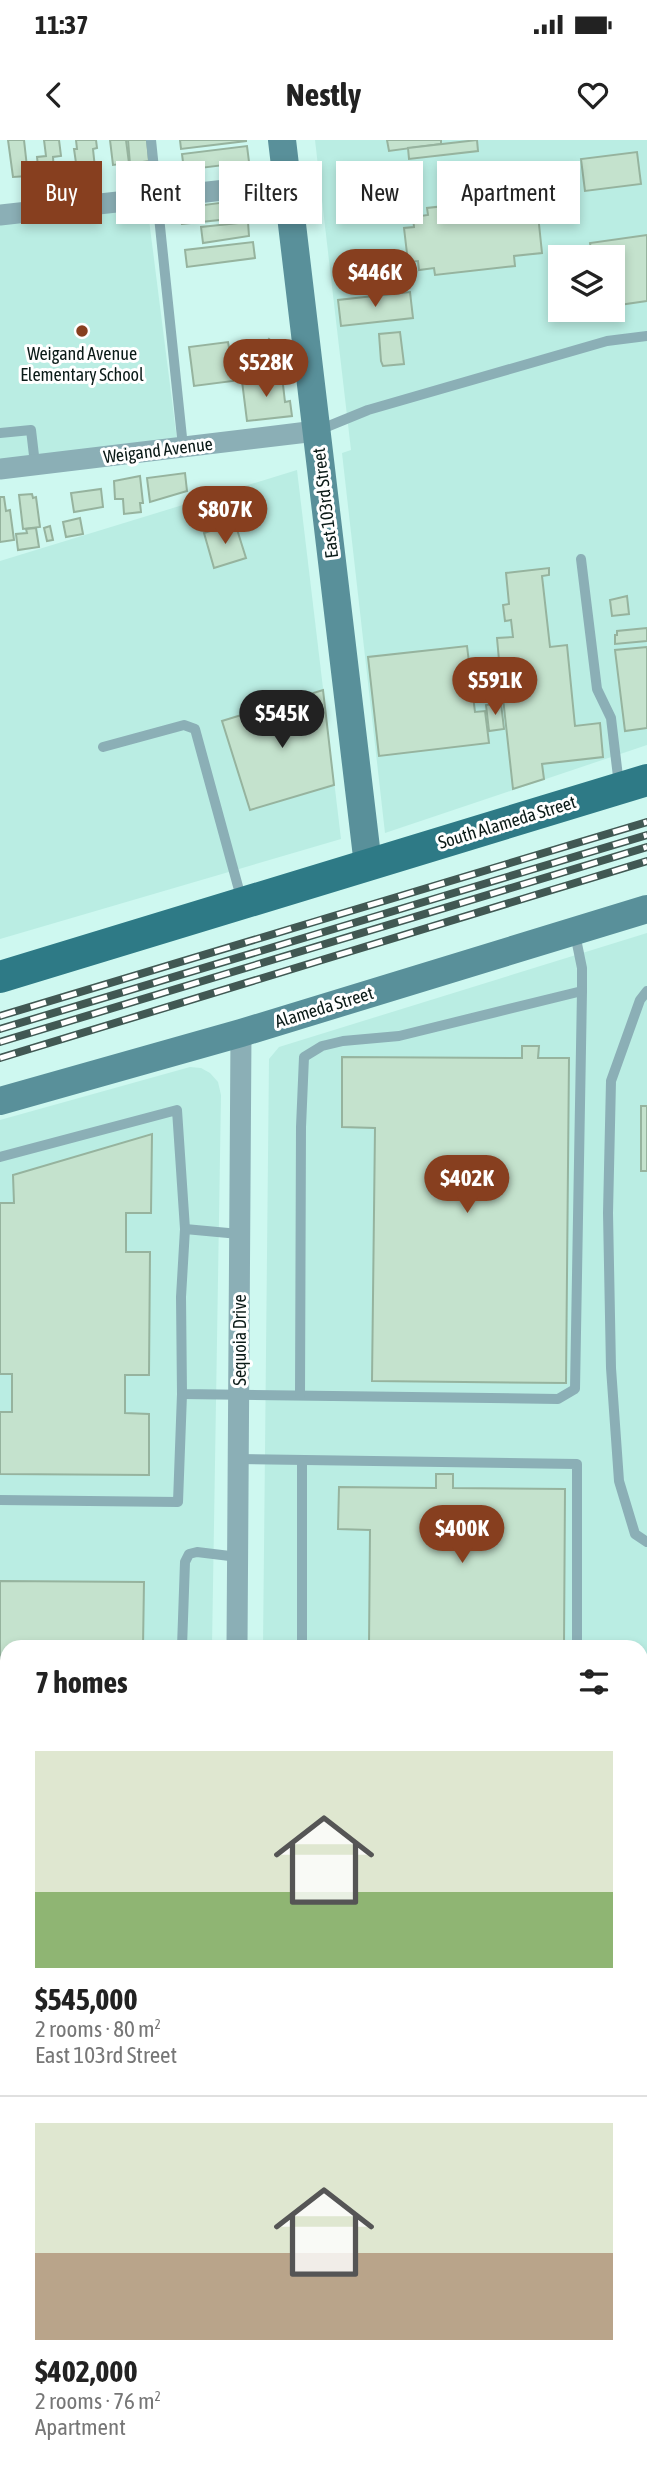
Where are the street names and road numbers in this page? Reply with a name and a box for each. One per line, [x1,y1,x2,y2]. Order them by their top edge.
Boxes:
street label: Weigand Avenue [102,433,214,467]
street label: East 103rd Street [308,447,342,559]
street label: South Alameda Street [436,791,578,853]
street label: Alameda Street [272,982,376,1032]
street label: Sequoia Drive [229,1294,250,1386]

